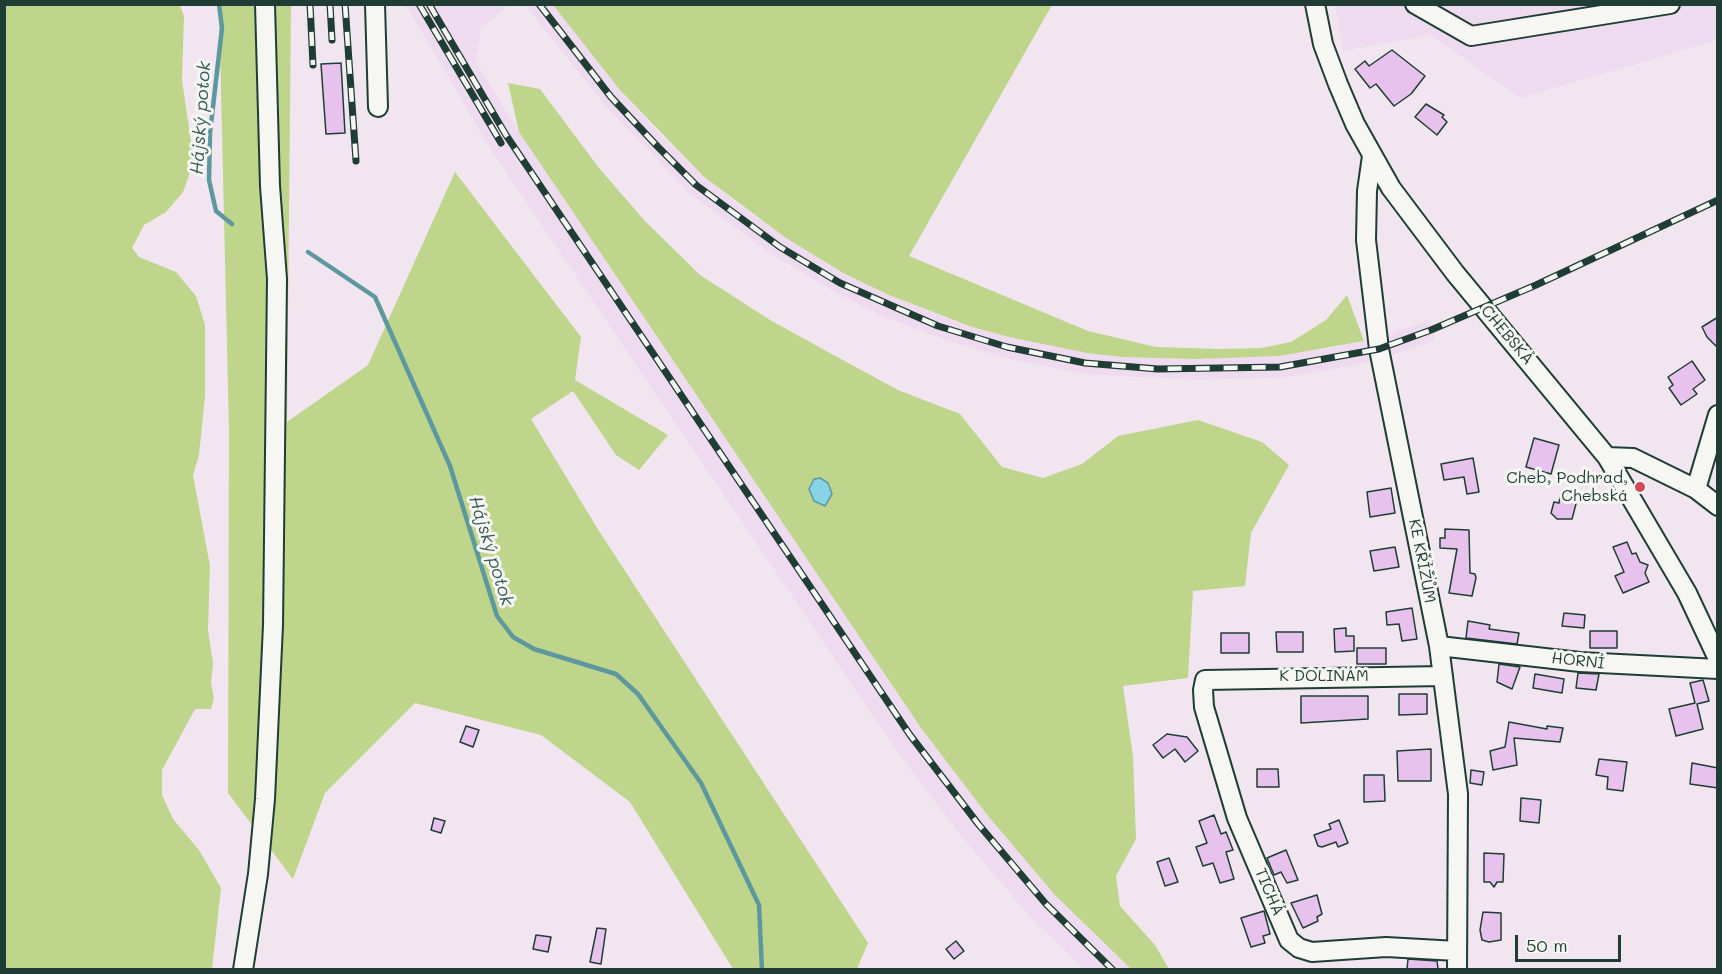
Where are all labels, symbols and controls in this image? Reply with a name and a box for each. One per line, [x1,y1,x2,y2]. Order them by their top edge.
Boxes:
water label: Hájský potok [186,61,216,175]
street label: CHEBSKÁ [1477,301,1537,369]
place label: Cheb, Podhrad, Chebská [1506,468,1628,506]
marker: Cheb, Podhrad, Chebská [1633,480,1647,494]
water label: Hájský potok [464,494,518,608]
street label: KE KŘÍŽŮM [1404,517,1440,605]
street label: HORNÍ [1551,649,1605,673]
street label: K DOLINÁM [1279,666,1369,686]
street label: TICHÁ [1250,865,1288,919]
scale bar [1518,923,1624,961]
text: 50 m [1526,933,1568,957]

